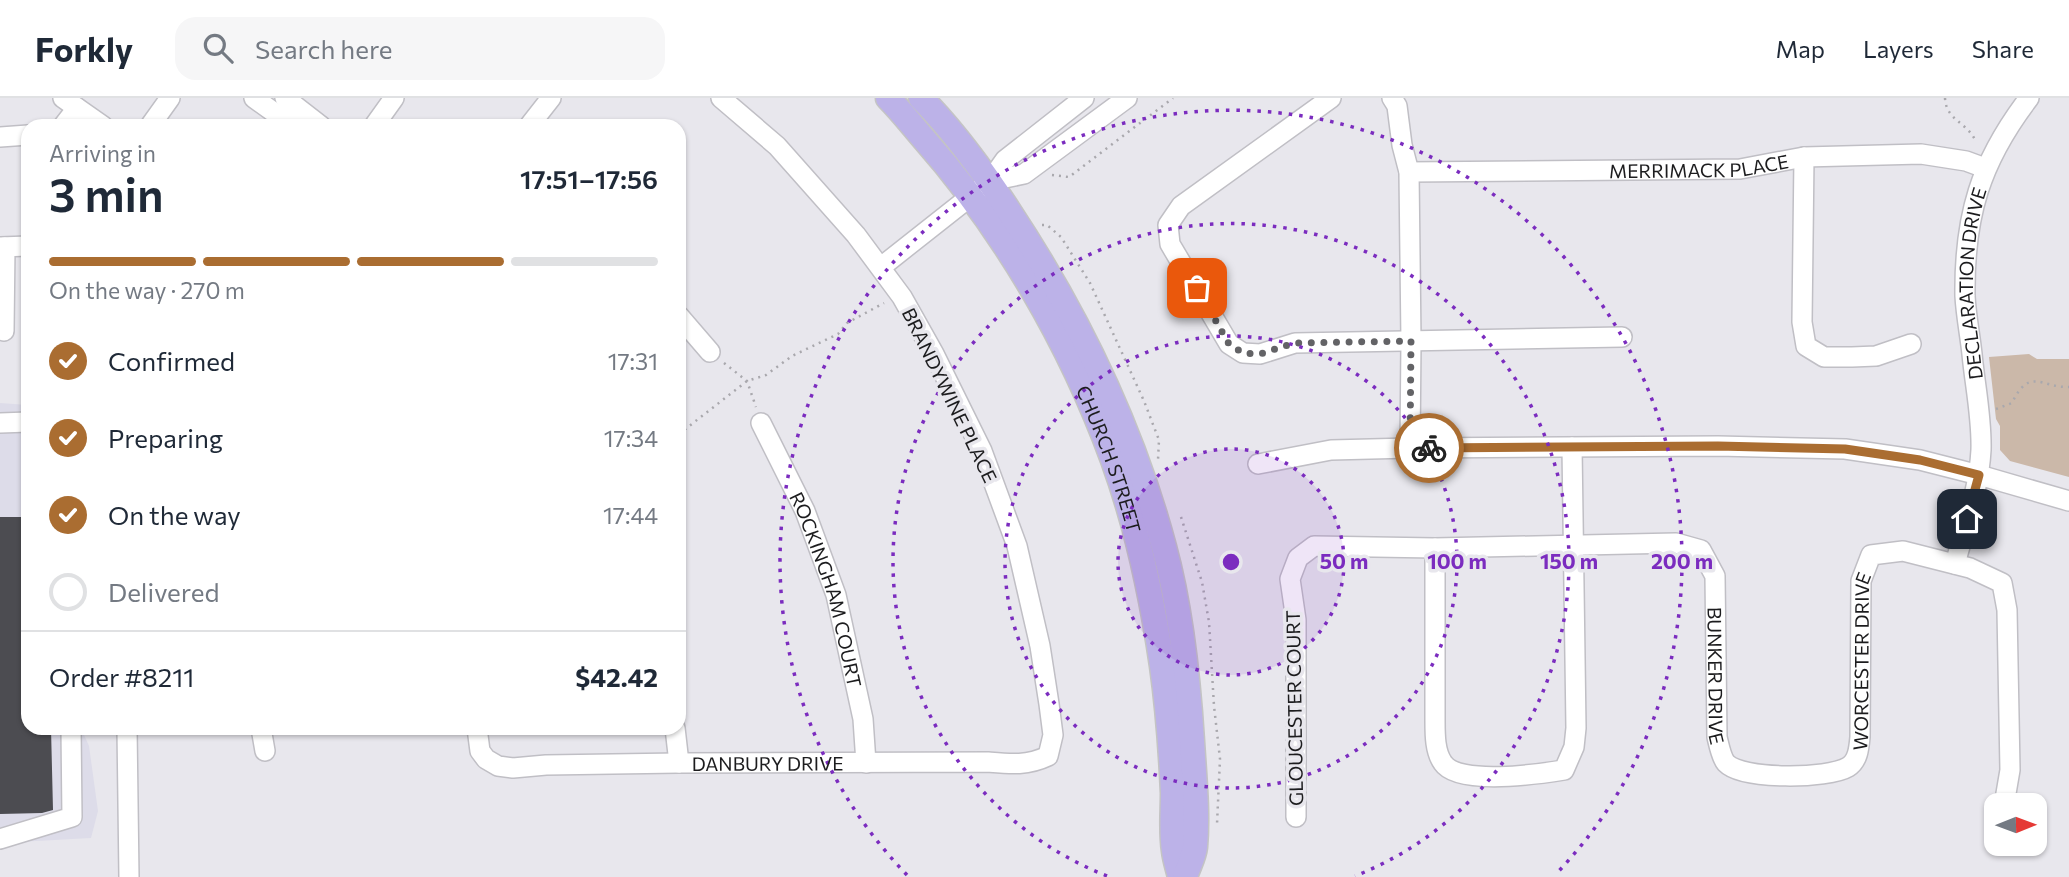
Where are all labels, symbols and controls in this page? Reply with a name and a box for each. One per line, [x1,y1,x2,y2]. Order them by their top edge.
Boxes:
search box [175,17,665,80]
text: Forkly [35,28,133,69]
icon: search [199,29,237,67]
text: Search here [255,33,393,64]
text: Map [1776,34,1825,63]
text: Layers [1863,34,1934,63]
text: Share [1972,34,2034,63]
text: Arriving in [49,139,156,167]
street label: MERRIMACK PLACE [1609,149,1790,182]
text: 17:51–17:56 [520,163,658,194]
text: 3 min [49,165,164,221]
street label: DECLARATION DRIVE [1953,184,1990,381]
pin [1167,258,1227,318]
icon: bag [1178,269,1216,307]
text: On the way · 270 m [49,276,245,304]
street label: BRANDYWINE PLACE [898,304,1002,486]
icon: check [49,342,87,380]
text: Confirmed [108,345,235,376]
text: 17:31 [608,347,658,375]
street label: CHURCH STREET [1072,382,1146,535]
courier [1394,413,1464,483]
icon: check [49,419,87,457]
text: Preparing [108,422,223,453]
text: 17:34 [604,424,658,452]
icon: bike [1410,429,1448,467]
street label: ROCKINGHAM COURT [786,488,867,689]
pin [1937,489,1997,549]
icon: check [49,496,87,534]
text: On the way [108,499,241,530]
icon: home [1948,500,1986,538]
text: 17:44 [603,501,658,529]
text: 50 m [1320,548,1368,573]
text: 100 m [1427,548,1487,573]
text: 150 m [1540,548,1598,573]
text: 200 m [1651,548,1713,573]
centre of rings [1219,550,1243,574]
street label: WORCESTER DRIVE [1847,569,1875,751]
text: Delivered [108,576,219,607]
street label: BUNKER DRIVE [1704,607,1730,747]
street label: GLOUCESTER COURT [1281,610,1307,806]
text: Order #8211 [49,661,194,692]
text: $42.42 [575,661,658,692]
street label: DANBURY DRIVE [692,751,844,774]
north arrow [1984,793,2048,856]
map controls [1984,793,2047,856]

